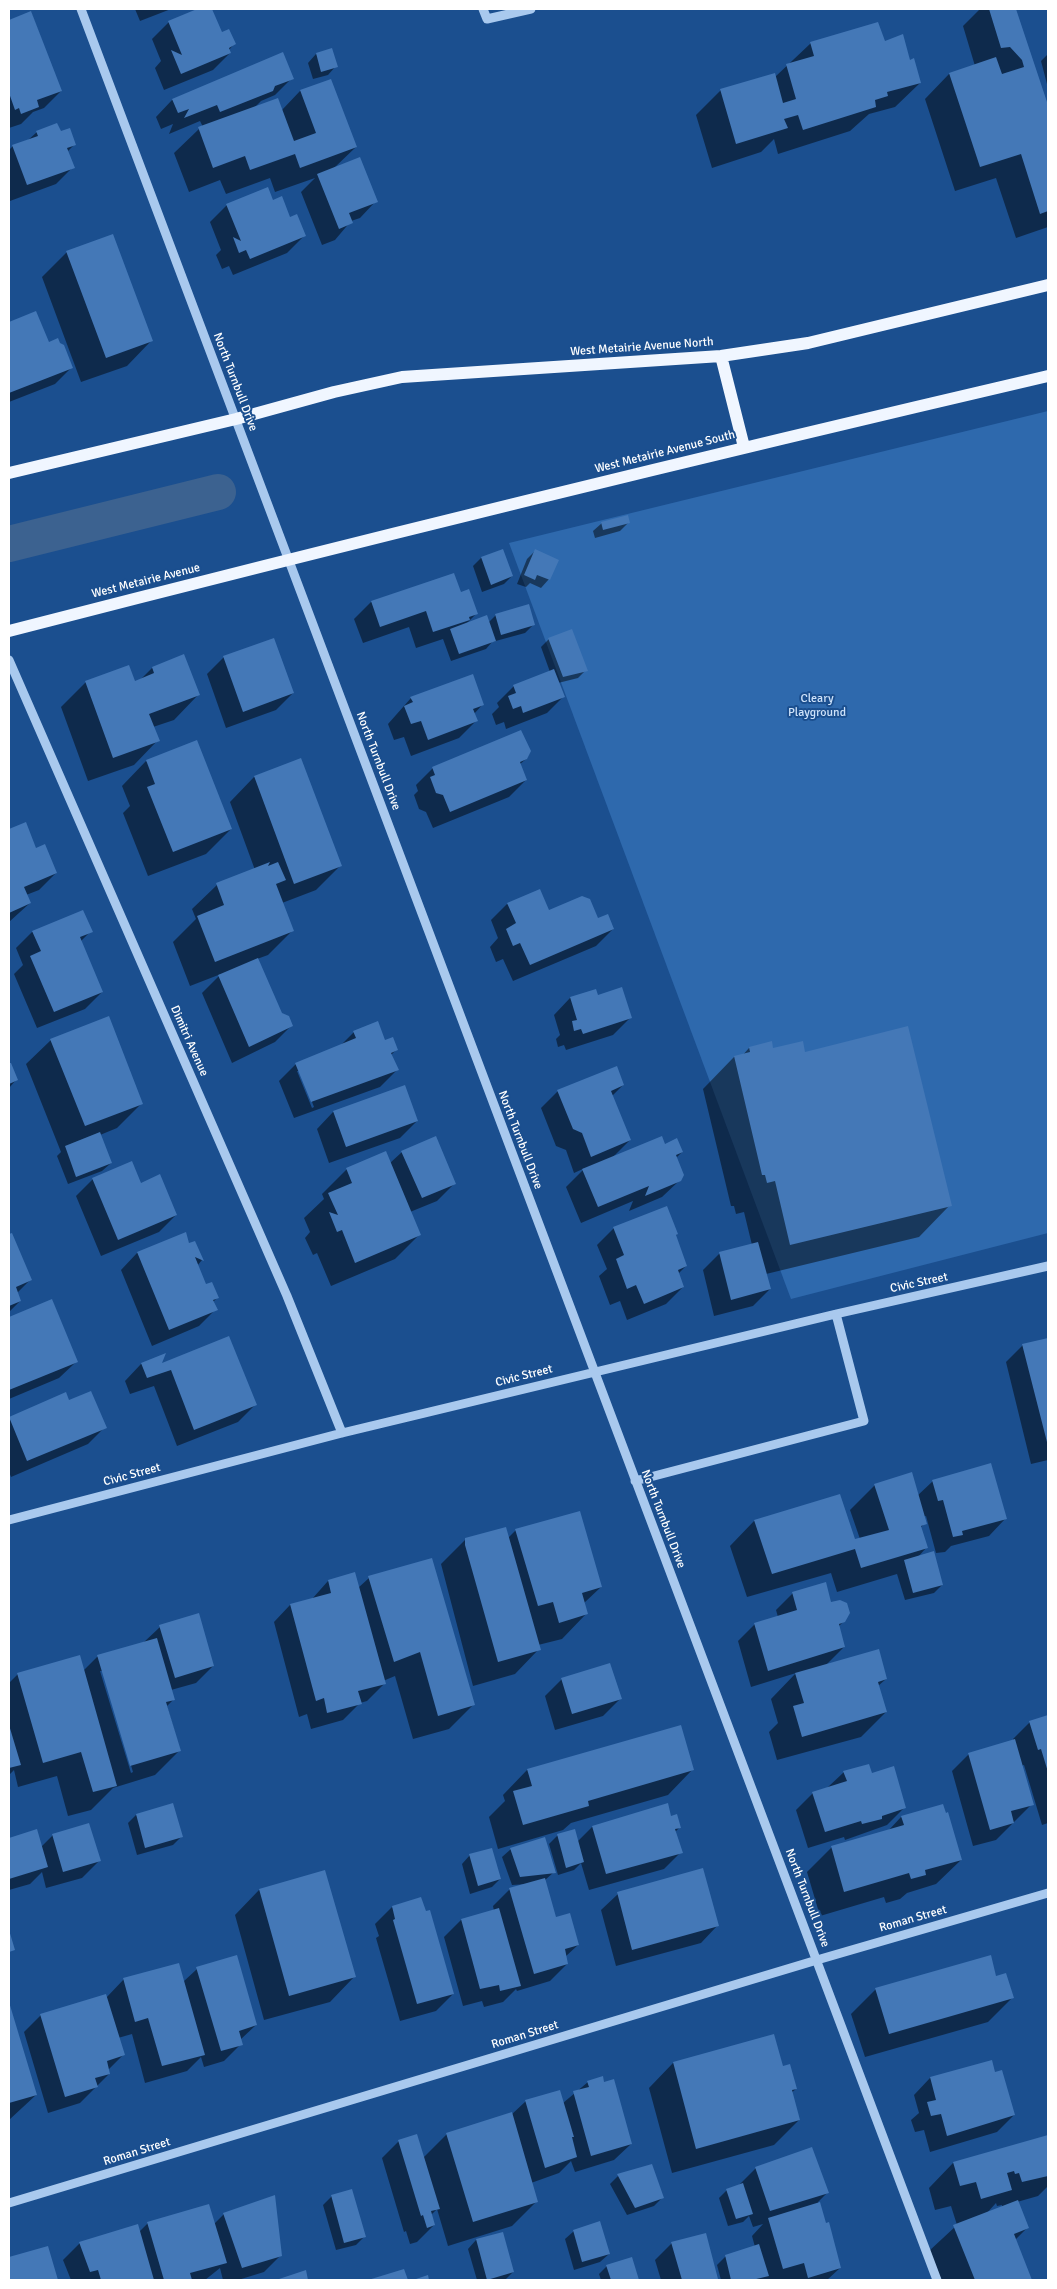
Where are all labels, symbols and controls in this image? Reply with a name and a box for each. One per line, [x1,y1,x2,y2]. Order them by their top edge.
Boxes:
street label: North Turnbull Drive [210,331,260,433]
street label: West Metairie Avenue North [570,335,714,359]
street label: West Metairie Avenue South [593,428,737,476]
street label: West Metairie Avenue [90,561,202,601]
park label: Cleary Playground [788,692,846,720]
street label: North Turnbull Drive [353,710,403,812]
street label: Dimitri Avenue [167,1003,211,1079]
street label: North Turnbull Drive [495,1089,545,1191]
street label: Civic Street [889,1270,949,1296]
street label: Civic Street [494,1362,554,1390]
street label: Civic Street [102,1460,162,1490]
street label: North Turnbull Drive [638,1468,688,1570]
street label: North Turnbull Drive [782,1847,832,1949]
street label: Roman Street [878,1903,948,1935]
street label: Roman Street [490,2018,560,2052]
street label: Roman Street [102,2135,172,2169]

